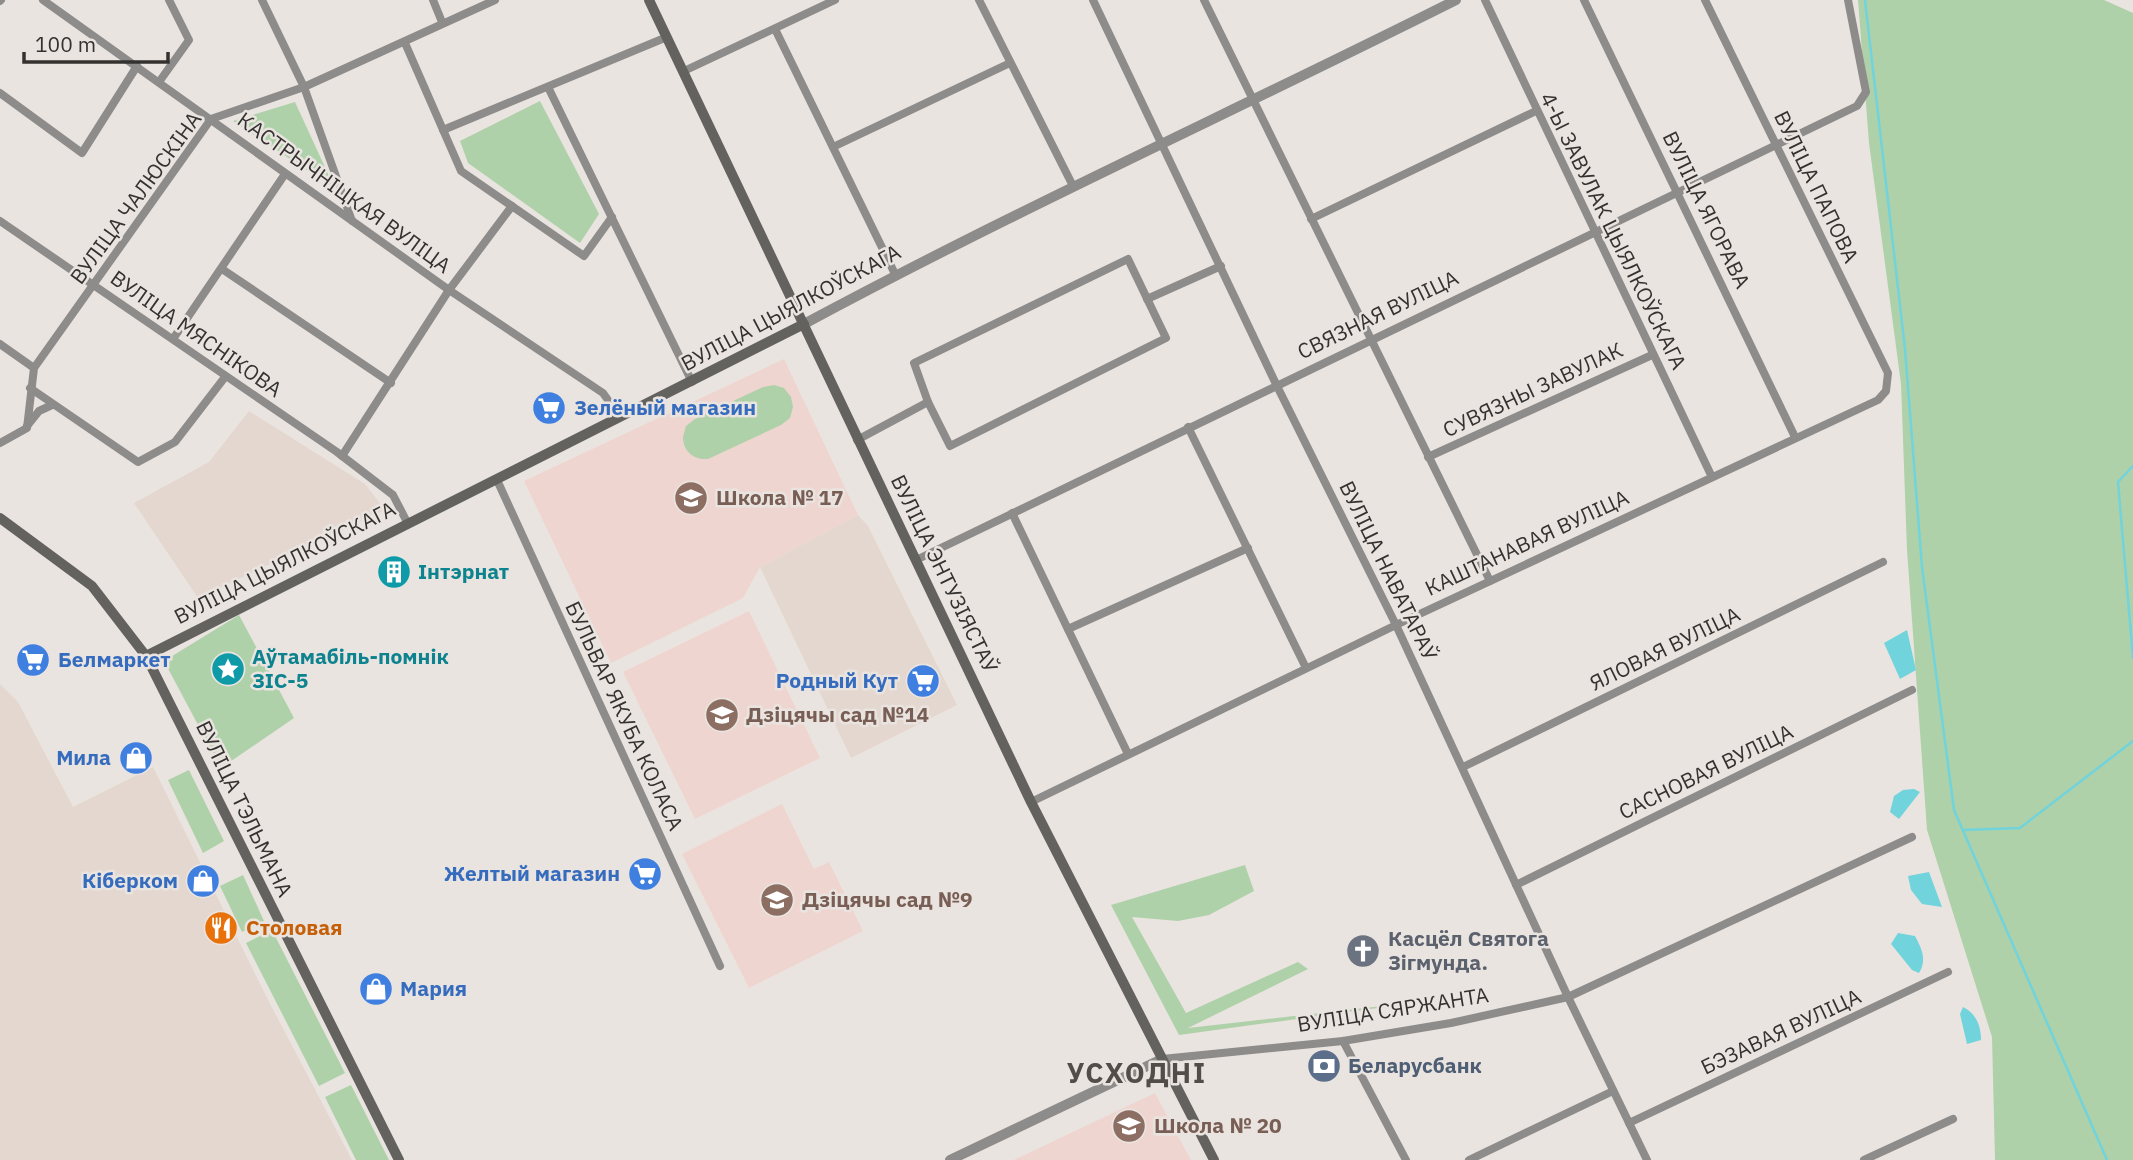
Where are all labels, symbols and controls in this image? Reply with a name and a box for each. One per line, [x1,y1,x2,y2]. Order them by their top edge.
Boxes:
scale bar [24,21,168,65]
text: 100 m [35,30,96,58]
street label: 4-Ы ЗАВУЛАК ЦЫЯЛКОЎСКАГА [1534,87,1693,374]
street label: КАСТРЫЧНІЦКАЯ ВУЛІЦА [232,105,457,279]
street label: ВУЛІЦА ЧАЛЮСКІНА [63,106,207,289]
street label: ВУЛІЦА ПАПОВА [1768,106,1866,267]
street label: ВУЛІЦА ЯГОРАВА [1657,126,1757,293]
street label: ВУЛІЦА ЦЫЯЛКОЎСКАГА [676,237,905,377]
street label: ВУЛІЦА МЯСНІКОВА [105,263,288,403]
street label: СВЯЗНАЯ ВУЛІЦА [1292,263,1463,365]
street label: СУВЯЗНЫ ЗАВУЛАК [1438,335,1627,443]
supermarket icon: Зелёный магазин [530,389,568,427]
place label: Зелёный магазин [574,393,756,421]
street label: ВУЛІЦА ЭНТУЗІЯСТАЎ [885,470,1005,678]
street label: ВУЛІЦА НАВАТАРАЎ [1333,476,1445,665]
school or university icon: Школа № 17 [672,479,710,517]
place label: Школа № 17 [716,483,844,511]
street label: КАШТАНАВАЯ ВУЛІЦА [1420,483,1633,602]
street label: ВУЛІЦА ЦЫЯЛКОЎСКАГА [169,494,400,630]
building icon: Інтэрнат [375,553,413,591]
place label: Інтэрнат [418,557,509,585]
street label: БУЛЬВАР ЯКУБА КОЛАСА [559,596,690,835]
street label: ЯЛОВАЯ ВУЛІЦА [1585,599,1745,697]
supermarket icon: Белмаркет [14,641,52,679]
place label: Аўтамабіль-помнік ЗІС-5 [252,642,449,694]
place label: Белмаркет [58,645,171,673]
place icon: Аўтамабіль-помнік ЗІС-5 [209,650,247,688]
supermarket icon: Родный Кут [904,662,942,700]
place label: Родный Кут [776,666,898,694]
school or university icon: Дзіцячы сад №14 [703,696,741,734]
place label: Дзіцячы сад №14 [746,700,929,728]
street label: ВУЛІЦА ТЭЛЬМАНА [190,716,300,901]
street label: САСНОВАЯ ВУЛІЦА [1614,717,1797,825]
shop icon: Мила [117,739,155,777]
place label: Мила [56,743,111,771]
supermarket icon: Желтый магазин [626,855,664,893]
place label: Желтый магазин [444,859,620,887]
shop icon: Кіберком [184,862,222,900]
place label: Кіберком [82,866,178,894]
school or university icon: Дзіцячы сад №9 [758,881,796,919]
place label: Дзіцячы сад №9 [802,885,972,913]
restaurant icon: Столовая [202,909,240,947]
place label: Столовая [246,913,343,941]
place label: Касцёл Святога Зігмунда. [1388,924,1549,976]
church icon: Касцёл Святога Зігмунда. [1344,932,1382,970]
shop icon: Мария [357,970,395,1008]
place label: Мария [400,974,467,1002]
street label: ВУЛІЦА СЯРЖАНТА [1295,980,1491,1038]
street label: БЭЗАВАЯ ВУЛІЦА [1696,982,1865,1080]
bank icon: Беларусбанк [1305,1047,1343,1085]
place label: Беларусбанк [1348,1051,1482,1079]
district label: УСХОДНІ [1067,1054,1207,1091]
school or university icon: Школа № 20 [1110,1107,1148,1145]
place label: Школа № 20 [1154,1111,1282,1139]

